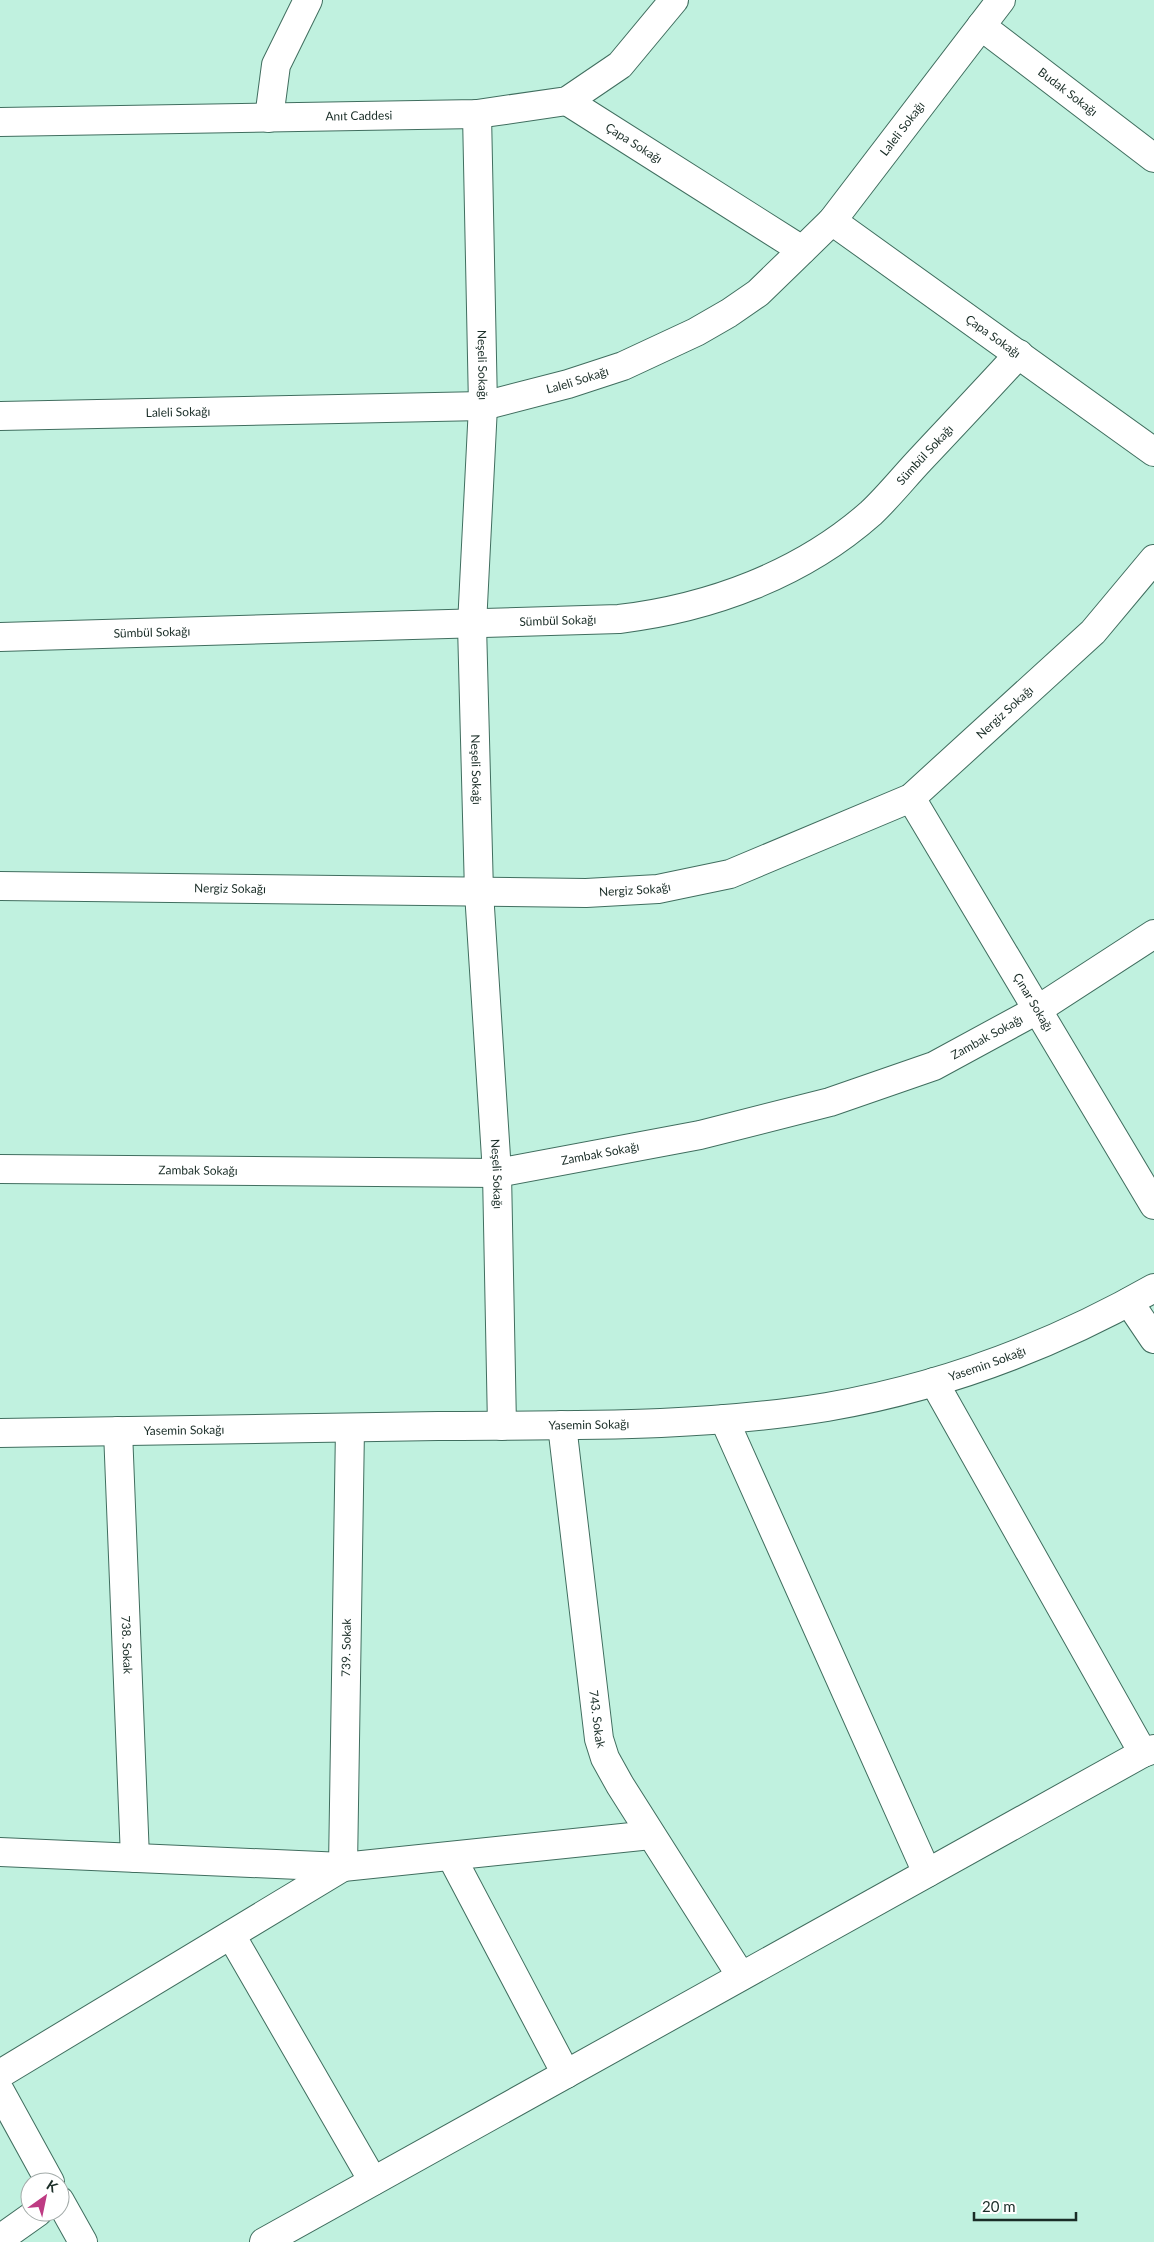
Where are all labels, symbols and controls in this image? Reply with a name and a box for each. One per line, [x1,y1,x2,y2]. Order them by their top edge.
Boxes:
street label: Budak Sokağı [1035,64,1101,119]
street label: Laleli Sokağı [877,98,928,159]
street label: Anıt Caddesi [325,107,393,124]
street label: Çapa Sokağı [603,119,665,166]
street label: Çapa Sokağı [963,311,1024,361]
street label: Neşeli Sokağı [474,330,491,400]
street label: Laleli Sokağı [544,363,610,396]
street label: Laleli Sokağı [145,404,210,420]
street label: Sümbül Sokağı [893,421,956,488]
street label: Sümbül Sokağı [519,612,596,629]
street label: Sümbül Sokağı [113,623,191,641]
street label: Nergiz Sokağı [973,682,1036,742]
street label: Neşeli Sokağı [468,734,485,805]
street label: Nergiz Sokağı [599,879,672,899]
street label: Nergiz Sokağı [194,880,266,896]
street label: Çınar Sokağı [1010,970,1057,1034]
street label: Zambak Sokağı [948,1011,1025,1062]
street label: Neşeli Sokağı [488,1138,506,1209]
street label: Zambak Sokağı [560,1139,641,1168]
street label: Zambak Sokağı [158,1162,238,1178]
street label: Yasemin Sokağı [947,1343,1028,1384]
street label: Yasemin Sokağı [548,1416,629,1432]
street label: Yasemin Sokağı [144,1422,224,1438]
street label: 738. Sokak [118,1615,136,1675]
street label: 739. Sokak [338,1617,354,1677]
street label: 743. Sokak [586,1689,610,1751]
north arrow [20,2172,70,2222]
text: K [44,2176,61,2196]
scale bar [974,2190,1076,2222]
text: 20 m [982,2197,1016,2215]

